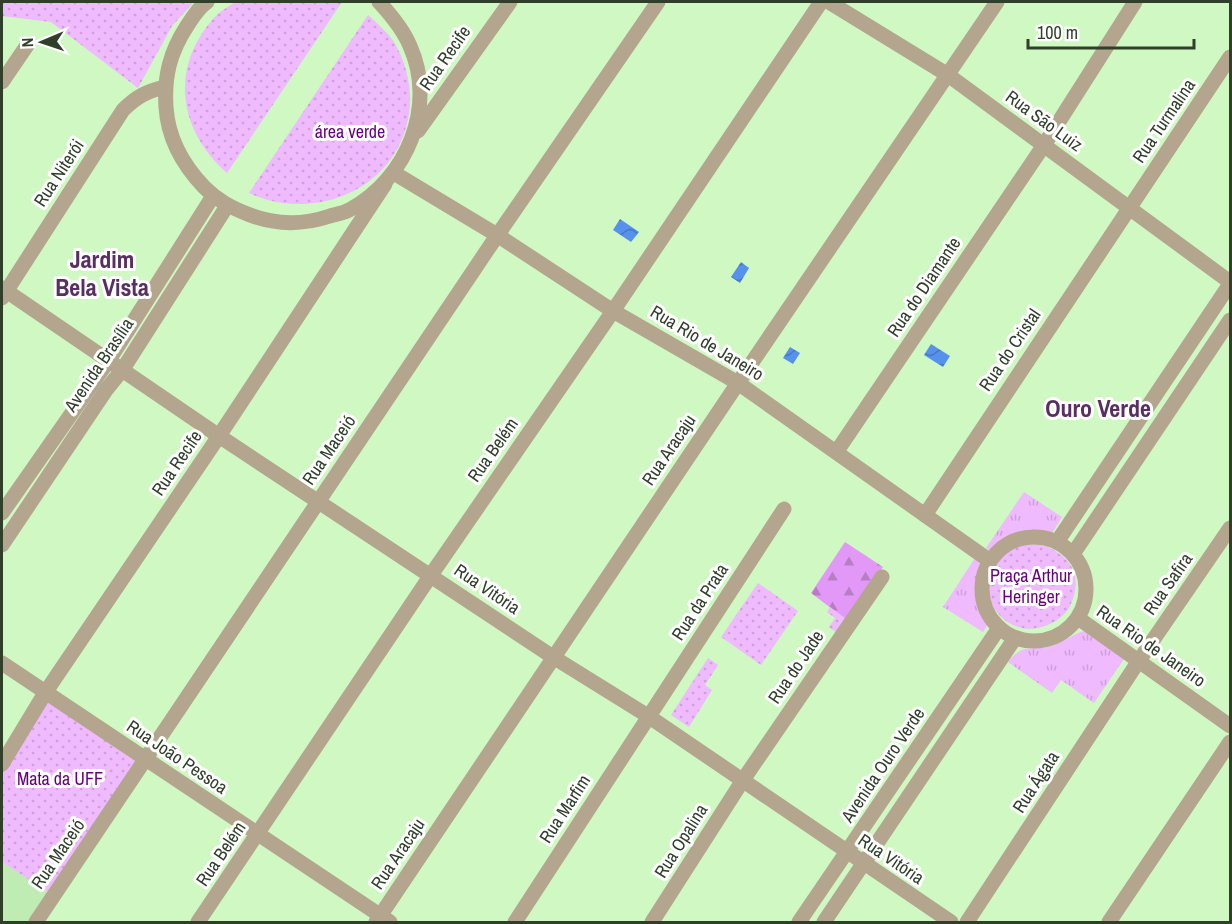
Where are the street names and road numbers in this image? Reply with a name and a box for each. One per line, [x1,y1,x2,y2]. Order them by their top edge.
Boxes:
street label: Rua Recife [413,20,476,95]
street label: Rua Turmalina [1126,74,1201,168]
street label: Rua São Luiz [1001,84,1088,157]
street label: Rua Niterói [28,134,90,211]
street label: Rua do Diamante [881,232,966,342]
street label: Rua Rio de Janeiro [646,299,769,386]
street label: Rua do Cristal [973,304,1046,396]
street label: Avenida Brasília [57,313,139,417]
street label: Rua Aracaju [636,409,701,490]
street label: Rua Maceió [296,410,361,490]
street label: Rua Belém [461,413,524,487]
street label: Rua Recife [146,425,208,500]
street label: Rua Safira [1137,548,1198,620]
street label: Rua Vitória [449,557,525,620]
street label: Rua da Prata [665,558,734,645]
street label: Rua Rio de Janeiro [1092,599,1211,693]
street label: Rua do Jade [762,625,829,708]
street label: Avenida Ouro Verde [834,702,930,828]
street label: Rua João Pessoa [122,714,233,800]
street label: Rua Ágata [1006,746,1065,817]
street label: Rua Marfim [533,770,596,848]
street label: Rua Opalina [648,799,713,883]
street label: Rua Aracaju [365,813,430,894]
street label: Rua Maceió [25,814,90,894]
street label: Rua Belém [190,816,251,891]
street label: Rua Vitória [853,827,929,890]

